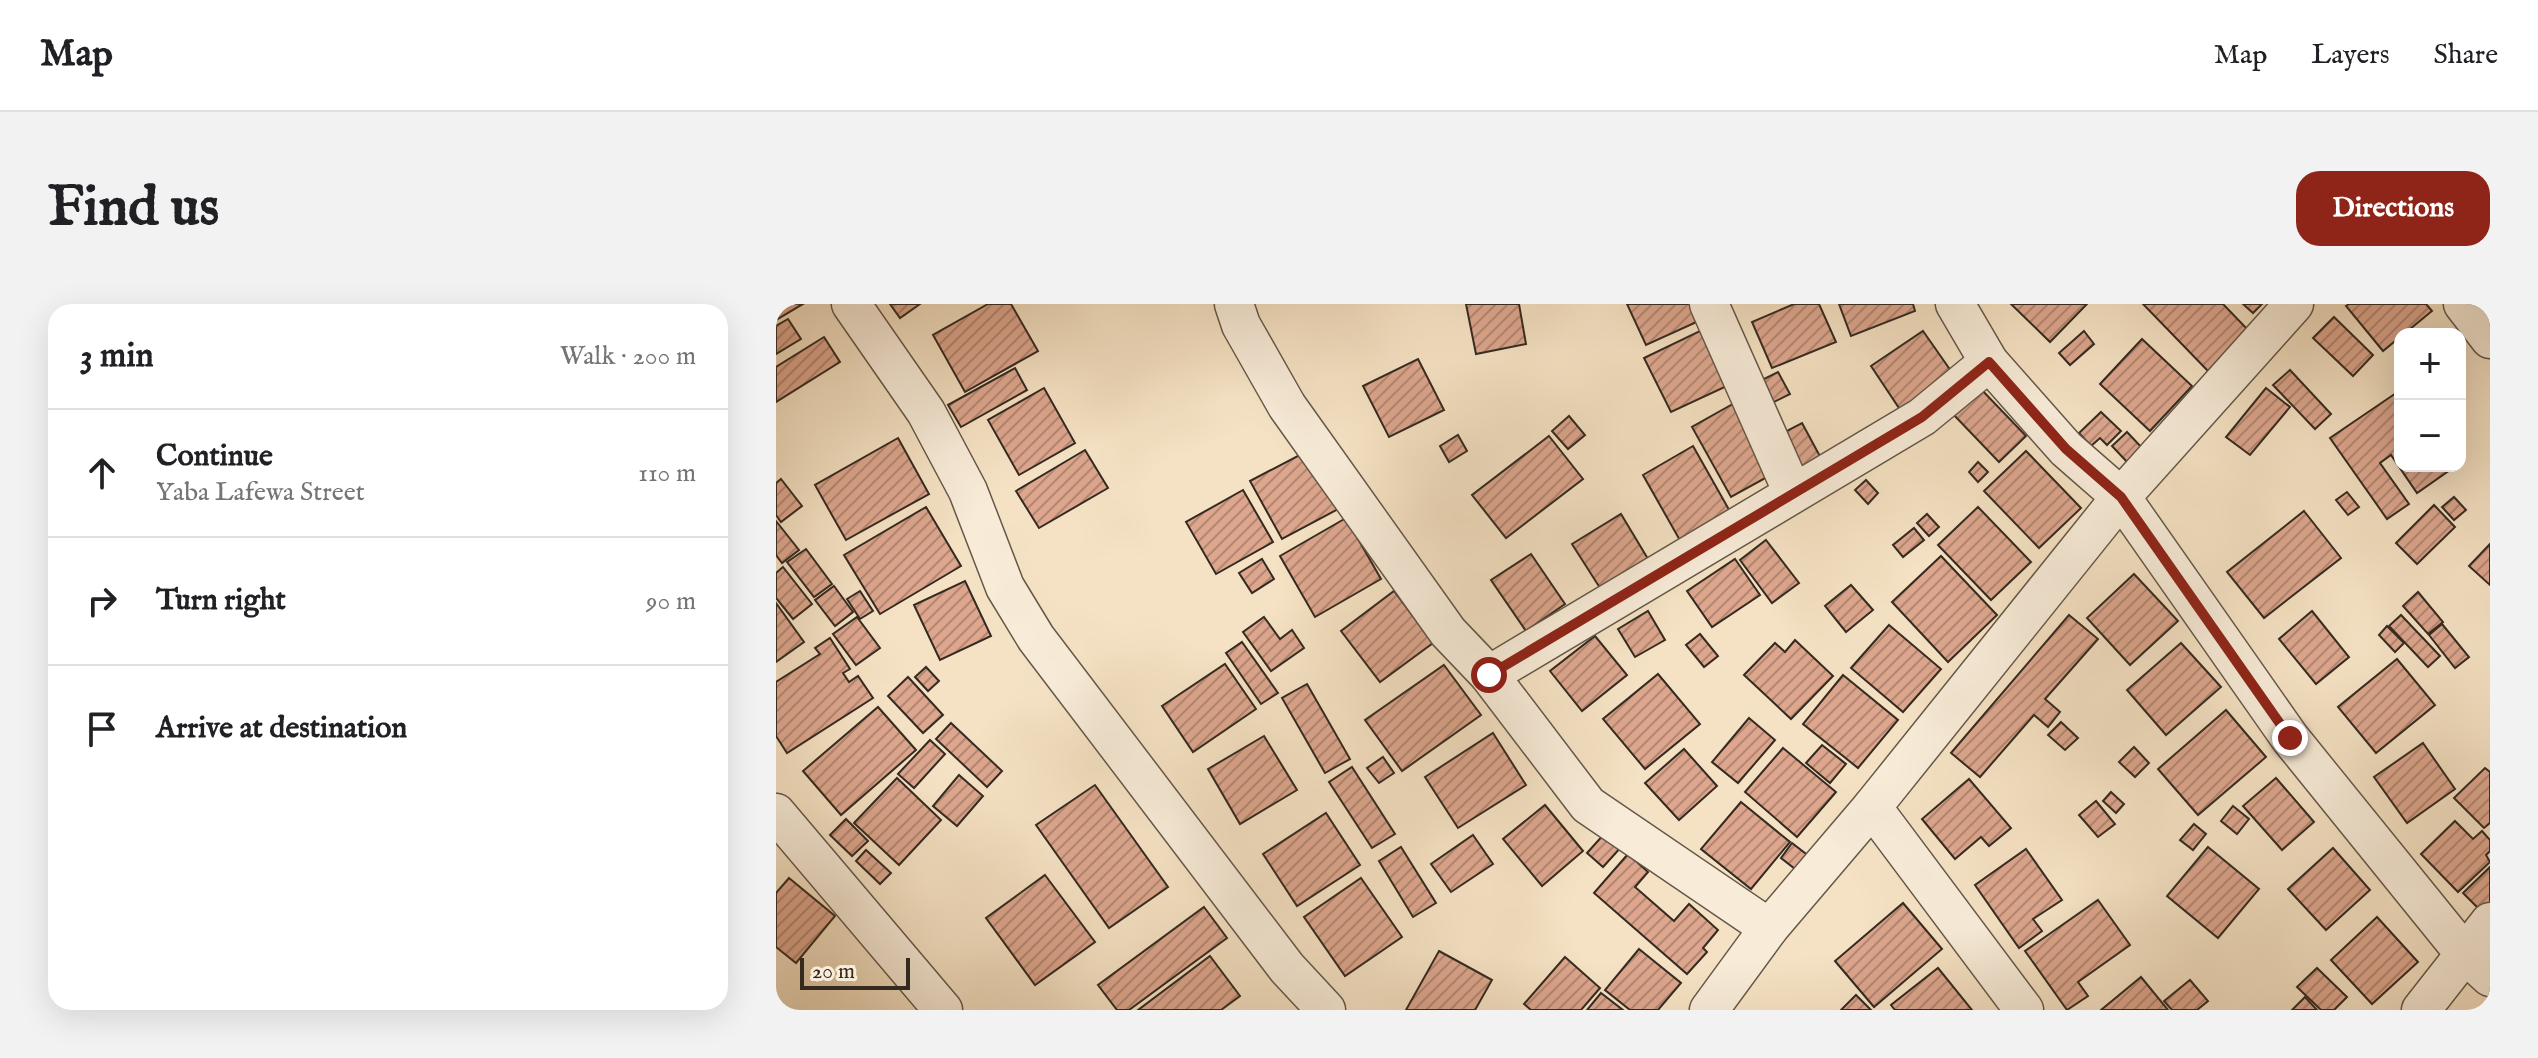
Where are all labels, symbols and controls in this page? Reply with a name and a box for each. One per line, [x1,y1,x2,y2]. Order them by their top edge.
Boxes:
text: Map [40,31,113,79]
text: Map [2214,38,2267,73]
text: Layers [2311,38,2390,73]
text: Share [2434,38,2498,73]
button: Directions [2296,171,2490,246]
text: Find us [48,173,219,244]
map controls [2394,328,2466,472]
button: + [2394,328,2466,400]
text: 3 min [80,335,154,378]
text: Walk · 200 m [560,340,696,373]
button: − [2394,400,2466,472]
text: Continue [156,438,273,476]
icon: ahead [80,451,124,495]
text: 110 m [638,457,696,490]
text: Yaba Lafewa Street [156,476,365,509]
icon: right [80,579,124,623]
text: Turn right [156,582,286,620]
text: 90 m [646,585,696,618]
route start [1471,657,1507,693]
icon: arrive [80,707,124,751]
text: Arrive at destination [156,710,407,748]
route end [2272,720,2308,756]
scale bar [800,954,910,990]
text: 20 m [812,958,855,986]

